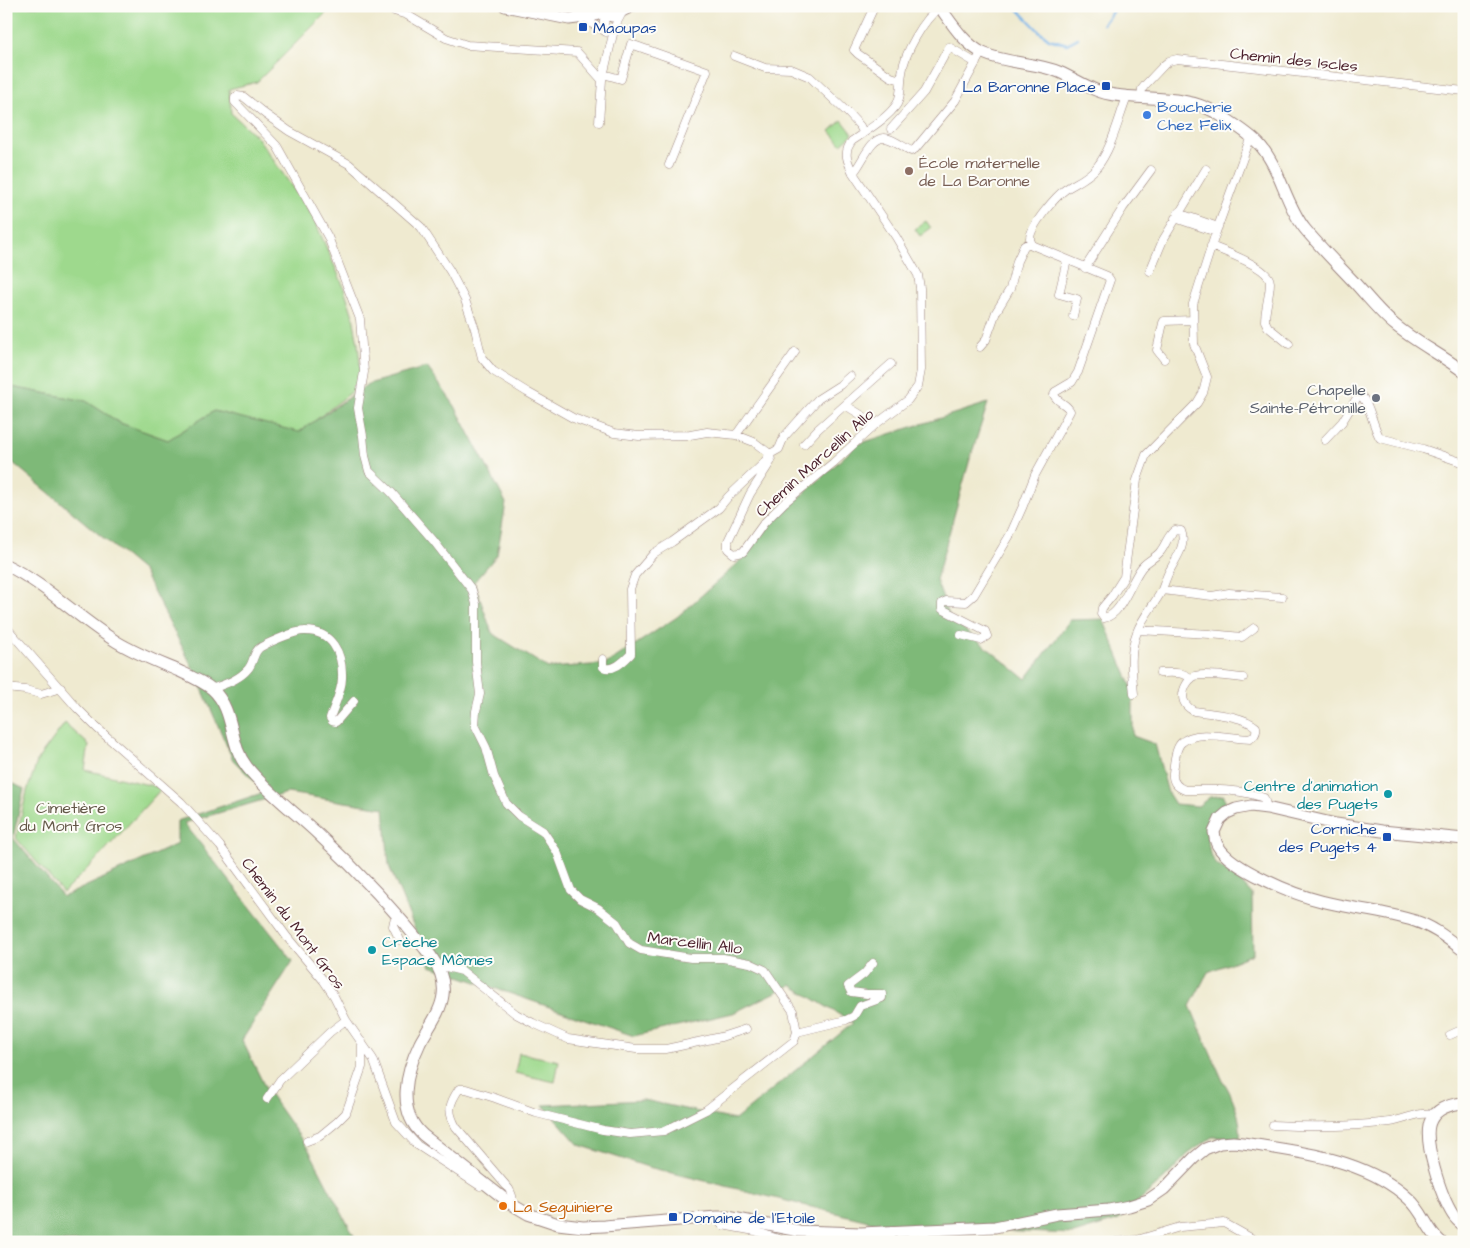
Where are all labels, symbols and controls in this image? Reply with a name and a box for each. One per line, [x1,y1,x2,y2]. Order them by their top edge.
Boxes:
place label: Maoupas [593,17,657,39]
marker: Maoupas [577,21,589,33]
street label: Chemin des Iscles [1229,42,1359,78]
place label: La Baronne Place [962,76,1096,98]
marker: La Baronne Place [1100,80,1112,92]
place label: Boucherie Chez Felix [1157,96,1232,136]
marker: Boucherie Chez Felix [1141,109,1153,121]
place label: École maternelle de La Baronne [919,152,1040,192]
marker: École maternelle de La Baronne [903,165,915,177]
place label: Chapelle Sainte-Pétronille [1250,379,1366,419]
marker: Chapelle Sainte-Pétronille [1370,392,1382,404]
street label: Chemin Marcellin Allo [751,404,879,522]
place label: Centre d'animation des Pugets [1244,775,1378,816]
marker: Centre d'animation des Pugets [1382,788,1394,800]
park label: Cimetière du Mont Gros [20,797,122,837]
place label: Corniche des Pugets 4 [1279,818,1377,859]
marker: Corniche des Pugets 4 [1381,831,1393,843]
street label: Chemin du Mont Gros [236,853,350,994]
street label: Marcellin Allo [646,926,743,960]
place label: Crèche Espace Mômes [382,931,493,971]
marker: Crèche Espace Mômes [366,944,378,956]
place label: La Seguiniere [513,1196,613,1219]
marker: La Seguiniere [497,1200,509,1212]
place label: Domaine de l'Etoile [683,1207,816,1229]
marker: Domaine de l'Etoile [667,1211,679,1223]

